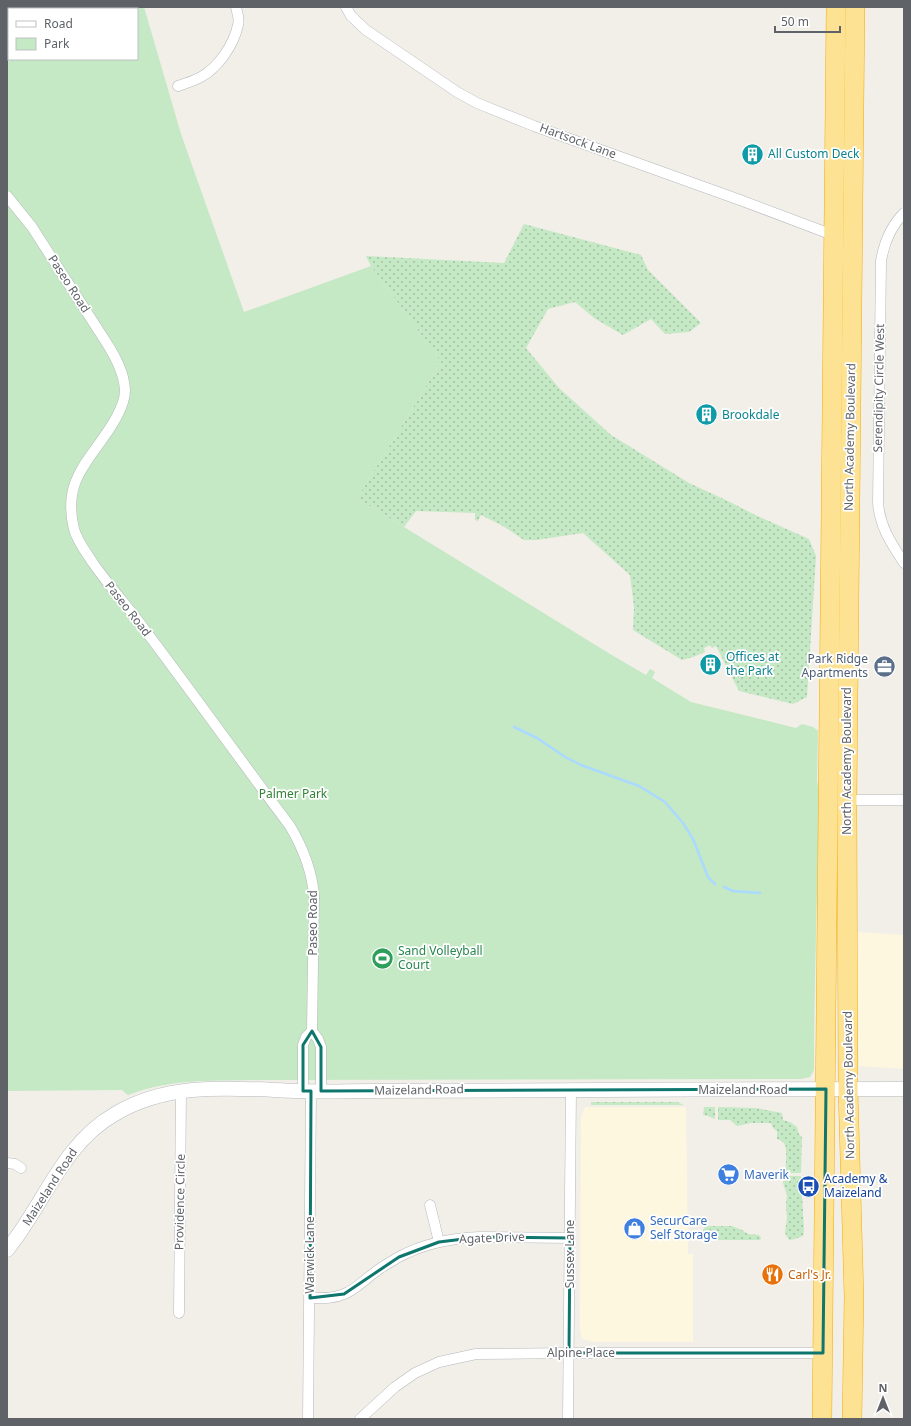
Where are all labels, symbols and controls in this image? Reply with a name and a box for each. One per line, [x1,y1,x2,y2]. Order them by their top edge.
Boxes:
legend [8,8,138,60]
scale bar [775,8,840,34]
text: 50 m [781,13,809,30]
text: Road [44,15,73,32]
text: Park [44,35,70,52]
street label: Hartsock Lane [537,119,619,162]
building icon: All Custom Deck [739,141,765,167]
place label: All Custom Deck [768,145,860,162]
street label: Paseo Road [44,252,94,316]
street label: Serendipity Circle West [869,323,888,452]
street label: North Academy Boulevard [840,363,859,511]
building icon: Brookdale [693,402,719,428]
place label: Brookdale [722,406,780,423]
street label: Paseo Road [101,578,155,640]
place label: Offices at the Park [726,648,780,679]
place label: Park Ridge Apartments [801,650,868,681]
building icon: Offices at the Park [697,651,723,677]
office icon: Park Ridge Apartments [871,653,897,679]
street label: North Academy Boulevard [838,687,855,835]
park label: Palmer Park [259,785,328,802]
street label: Paseo Road [304,890,321,956]
place label: Sand Volleyball Court [398,942,483,973]
sports icon: Sand Volleyball Court [369,945,395,971]
street label: North Academy Boulevard [839,1011,858,1159]
street label: Maizeland Road [374,1080,464,1099]
street label: Maizeland Road [698,1081,788,1098]
street label: Maizeland Road [18,1144,81,1229]
street label: Providence Circle [170,1153,189,1250]
supermarket icon: Maverik [715,1162,741,1188]
place label: Maverik [744,1166,790,1183]
place label: Academy & Maizeland [824,1170,888,1201]
bus stop icon: Academy & Maizeland [795,1173,821,1199]
place label: SecurCare Self Storage [650,1212,718,1243]
shop icon: SecurCare Self Storage [621,1215,647,1241]
street label: Warwick Lane [301,1216,318,1294]
street label: Sussex Lane [561,1219,578,1288]
street label: Agate Drive [459,1228,525,1247]
restaurant icon: Carl's Jr. [759,1262,785,1288]
place label: Carl's Jr. [788,1266,831,1283]
street label: Alpine Place [547,1344,615,1361]
north arrow [863,1378,903,1418]
text: N [879,1380,887,1395]

